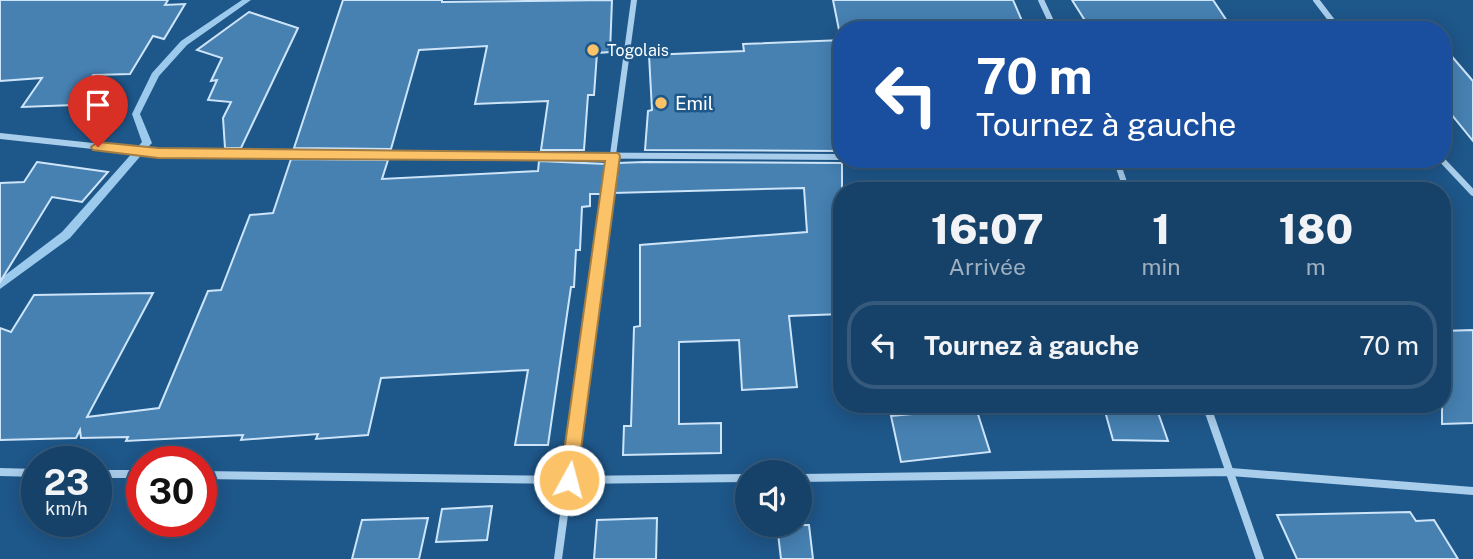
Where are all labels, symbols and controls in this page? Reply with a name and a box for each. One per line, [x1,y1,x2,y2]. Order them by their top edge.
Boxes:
place label: Togolais [607,41,669,60]
marker: Togolais [585,42,601,58]
text: 70 m [976,47,1093,105]
icon: left [861,49,952,140]
pin [68,75,128,147]
icon: arrive [79,86,117,124]
place label: Emil [675,92,714,114]
marker: Emil [653,95,669,111]
text: Tournez à gauche [976,106,1236,143]
text: 16:07 [931,204,1044,253]
text: 1 [1152,204,1170,253]
text: 180 [1278,204,1353,253]
text: Arrivée [949,253,1026,280]
text: min [1142,253,1181,280]
text: m [1306,253,1326,280]
icon: left [865,326,903,364]
text: Tournez à gauche [924,330,1139,361]
text: 70 m [1359,330,1419,361]
position arrow [532,443,606,517]
speed limit sign: 30 [126,446,217,537]
map controls [735,460,812,537]
button: sound [735,460,812,537]
text: 23 [44,462,89,503]
text: km/h [45,498,88,519]

